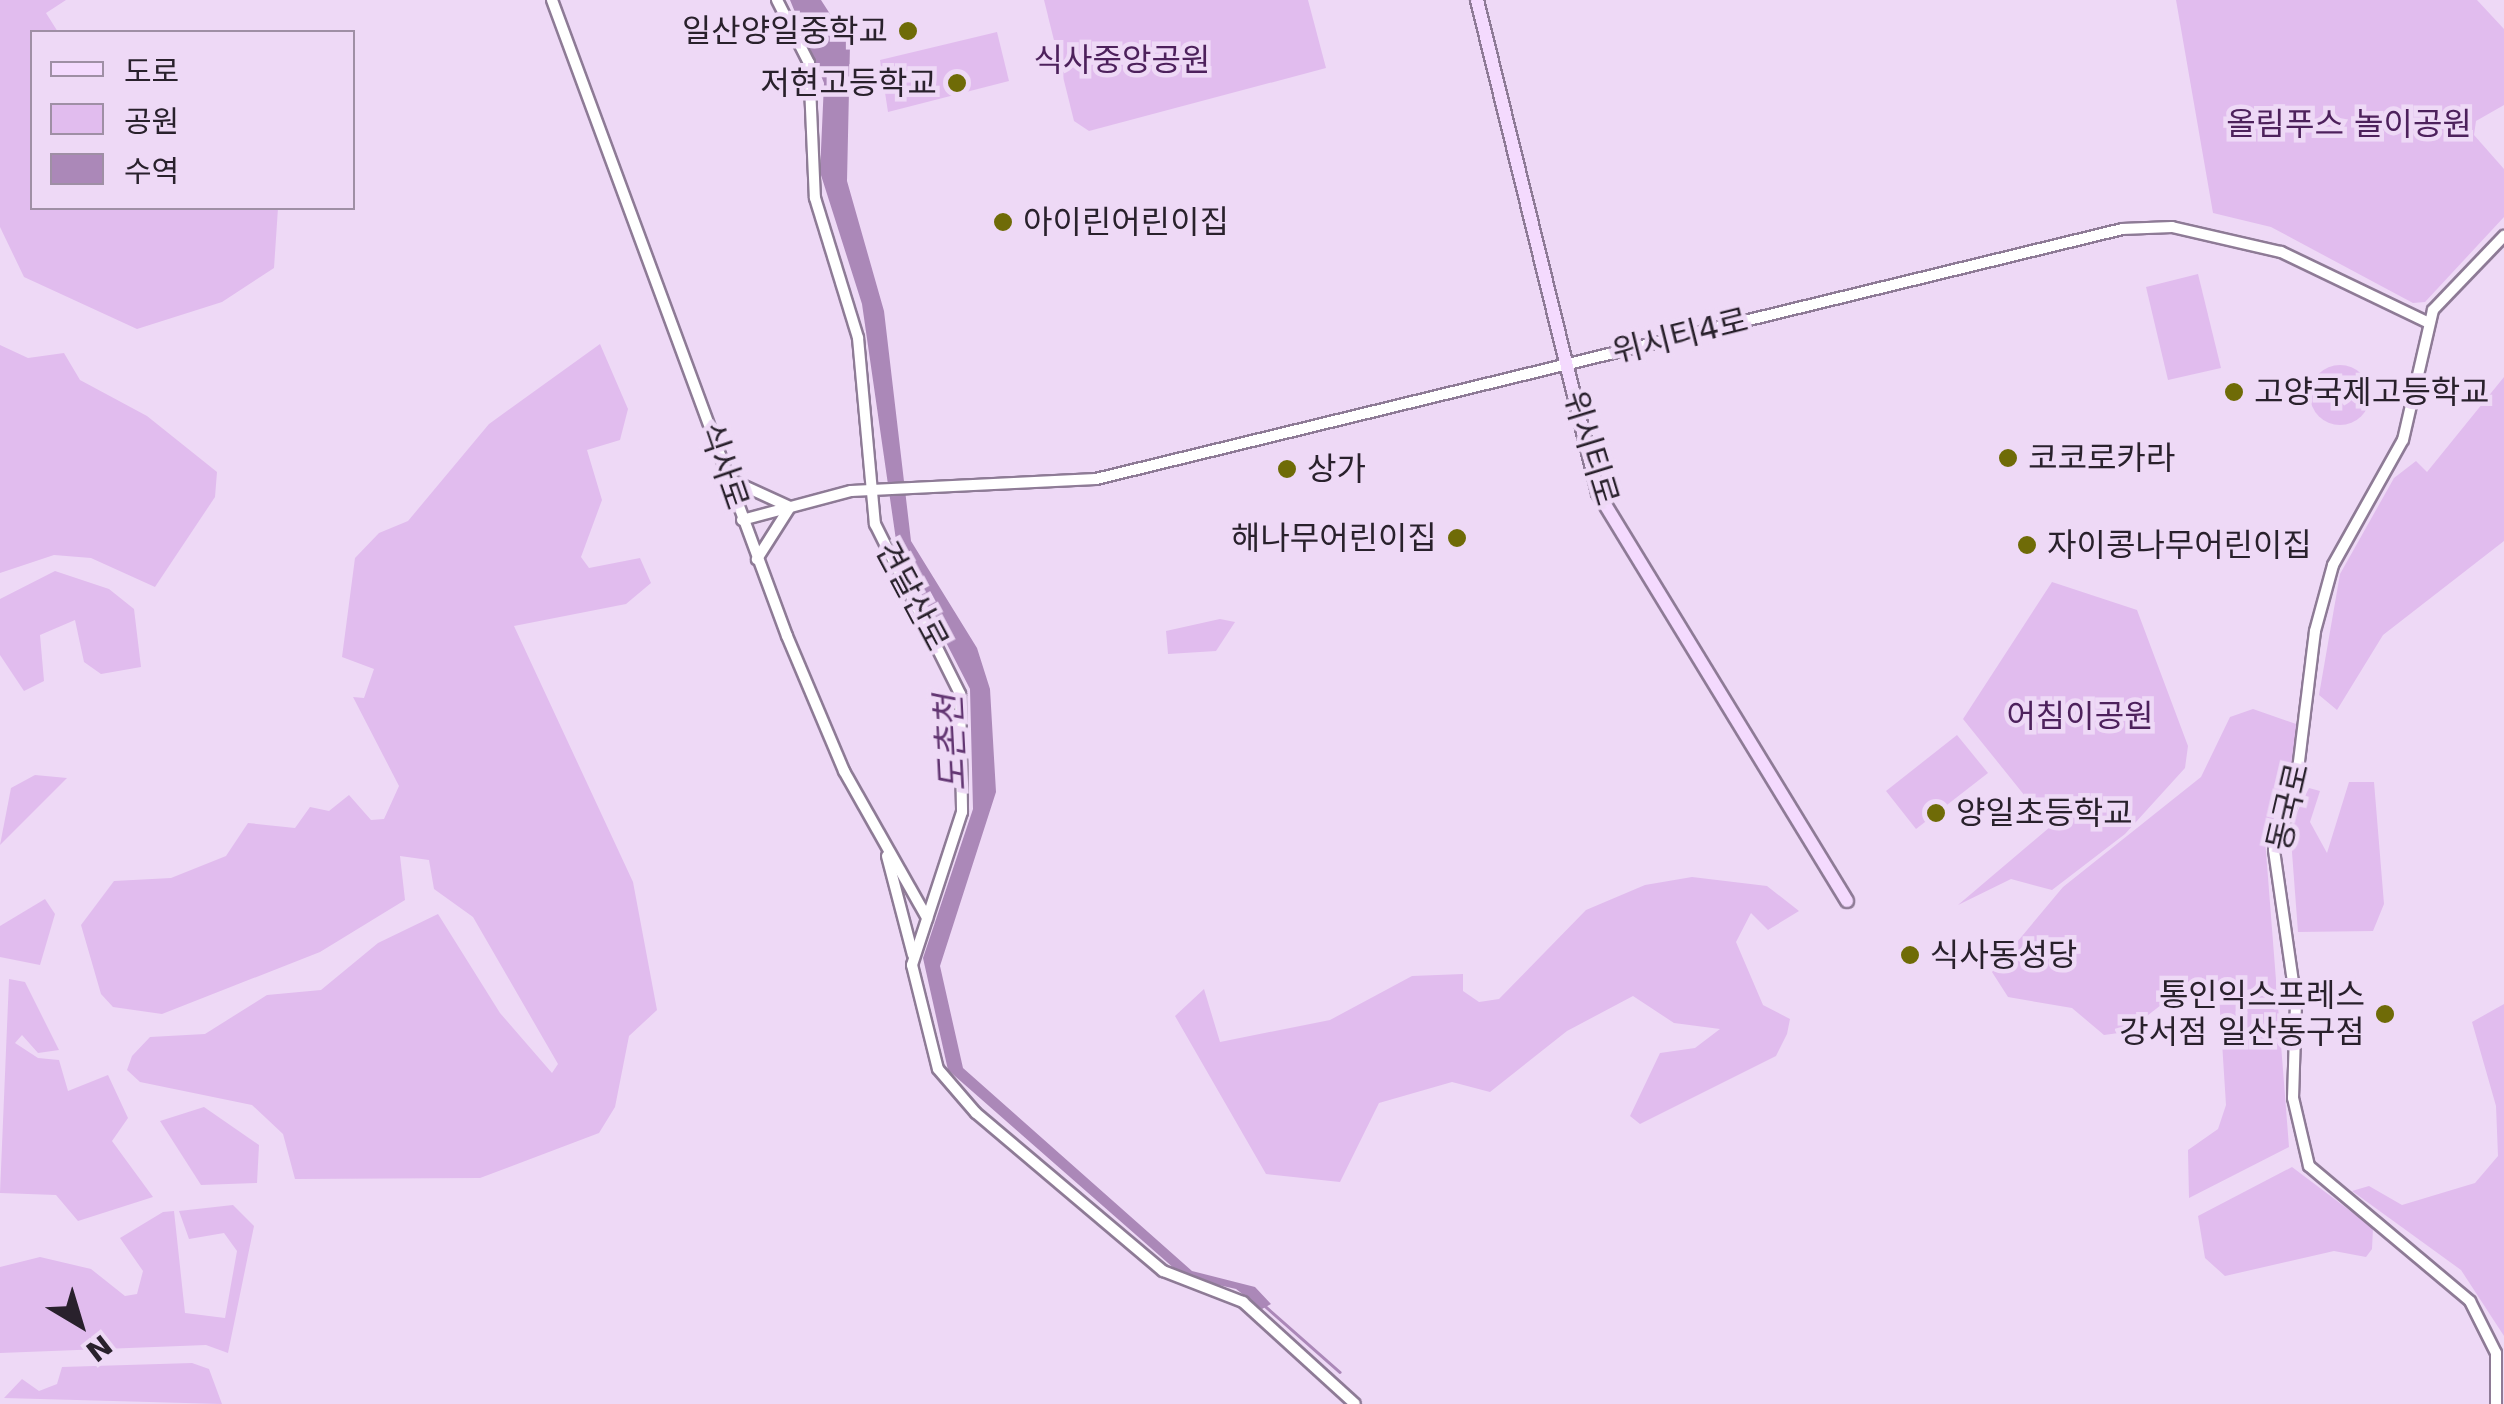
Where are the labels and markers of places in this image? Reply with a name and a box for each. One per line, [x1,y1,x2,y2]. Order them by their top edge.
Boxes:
place label: 일산양일중학교 [682,12,888,50]
marker: 일산양일중학교 [897,20,919,42]
place label: 저현고등학교 [760,64,937,102]
marker: 저현고등학교 [946,72,968,94]
place label: 아이린어린이집 [1023,203,1229,241]
marker: 아이린어린이집 [992,211,1014,233]
place label: 고양국제고등학교 [2254,373,2490,411]
marker: 고양국제고등학교 [2223,381,2245,403]
place label: 코코로카라 [2028,439,2175,477]
marker: 코코로카라 [1997,447,2019,469]
place label: 상가 [1307,450,1366,488]
marker: 상가 [1276,458,1298,480]
place label: 해나무어린이집 [1231,519,1437,557]
place label: 자이콩나무어린이집 [2047,526,2312,564]
marker: 해나무어린이집 [1446,527,1468,549]
marker: 자이콩나무어린이집 [2016,534,2038,556]
place label: 양일초등학교 [1956,794,2133,832]
marker: 양일초등학교 [1925,802,1947,824]
place label: 식사동성당 [1930,936,2077,974]
marker: 식사동성당 [1899,944,1921,966]
place label: 통인익스프레스 강서점 일산동구점 [2119,977,2365,1052]
marker: 통인익스프레스 강서점 일산동구점 [2374,1003,2396,1025]

